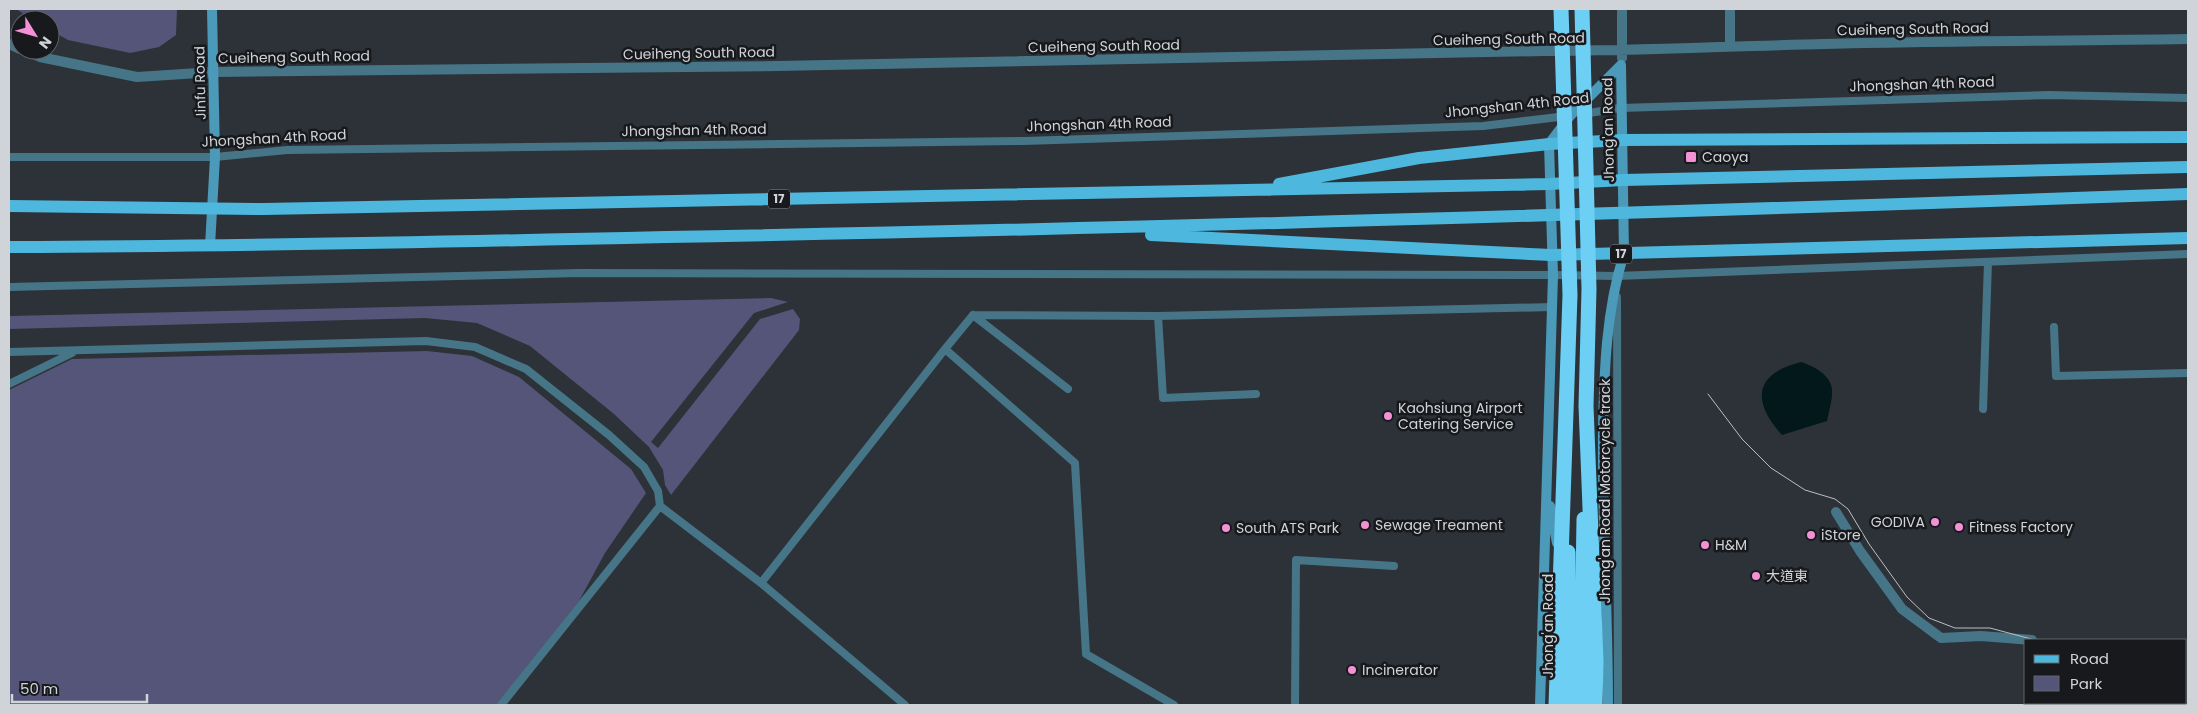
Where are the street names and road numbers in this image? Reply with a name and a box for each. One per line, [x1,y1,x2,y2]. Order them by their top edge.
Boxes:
street label: Cueiheng South Road [1837,18,1989,40]
street label: Cueiheng South Road [1433,28,1585,50]
street label: Cueiheng South Road [1028,35,1180,57]
street label: Cueiheng South Road [623,42,775,64]
street label: Jinfu Road [189,46,211,120]
street label: Cueiheng South Road [218,46,370,68]
street label: Jhongshan 4th Road [1849,71,1995,97]
street label: Jhong'an Road [1597,78,1619,182]
street label: Jhongshan 4th Road [1444,87,1590,123]
street label: Jhongshan 4th Road [1026,111,1172,137]
street label: Jhongshan 4th Road [621,119,767,141]
street label: Jhongshan 4th Road [201,124,347,152]
road number: 17 [768,190,790,208]
road number: 17 [1610,244,1632,264]
street label: Jhong'an Road Motorcycle track [1595,378,1615,603]
street label: Jhong'an Road [1538,574,1558,678]

